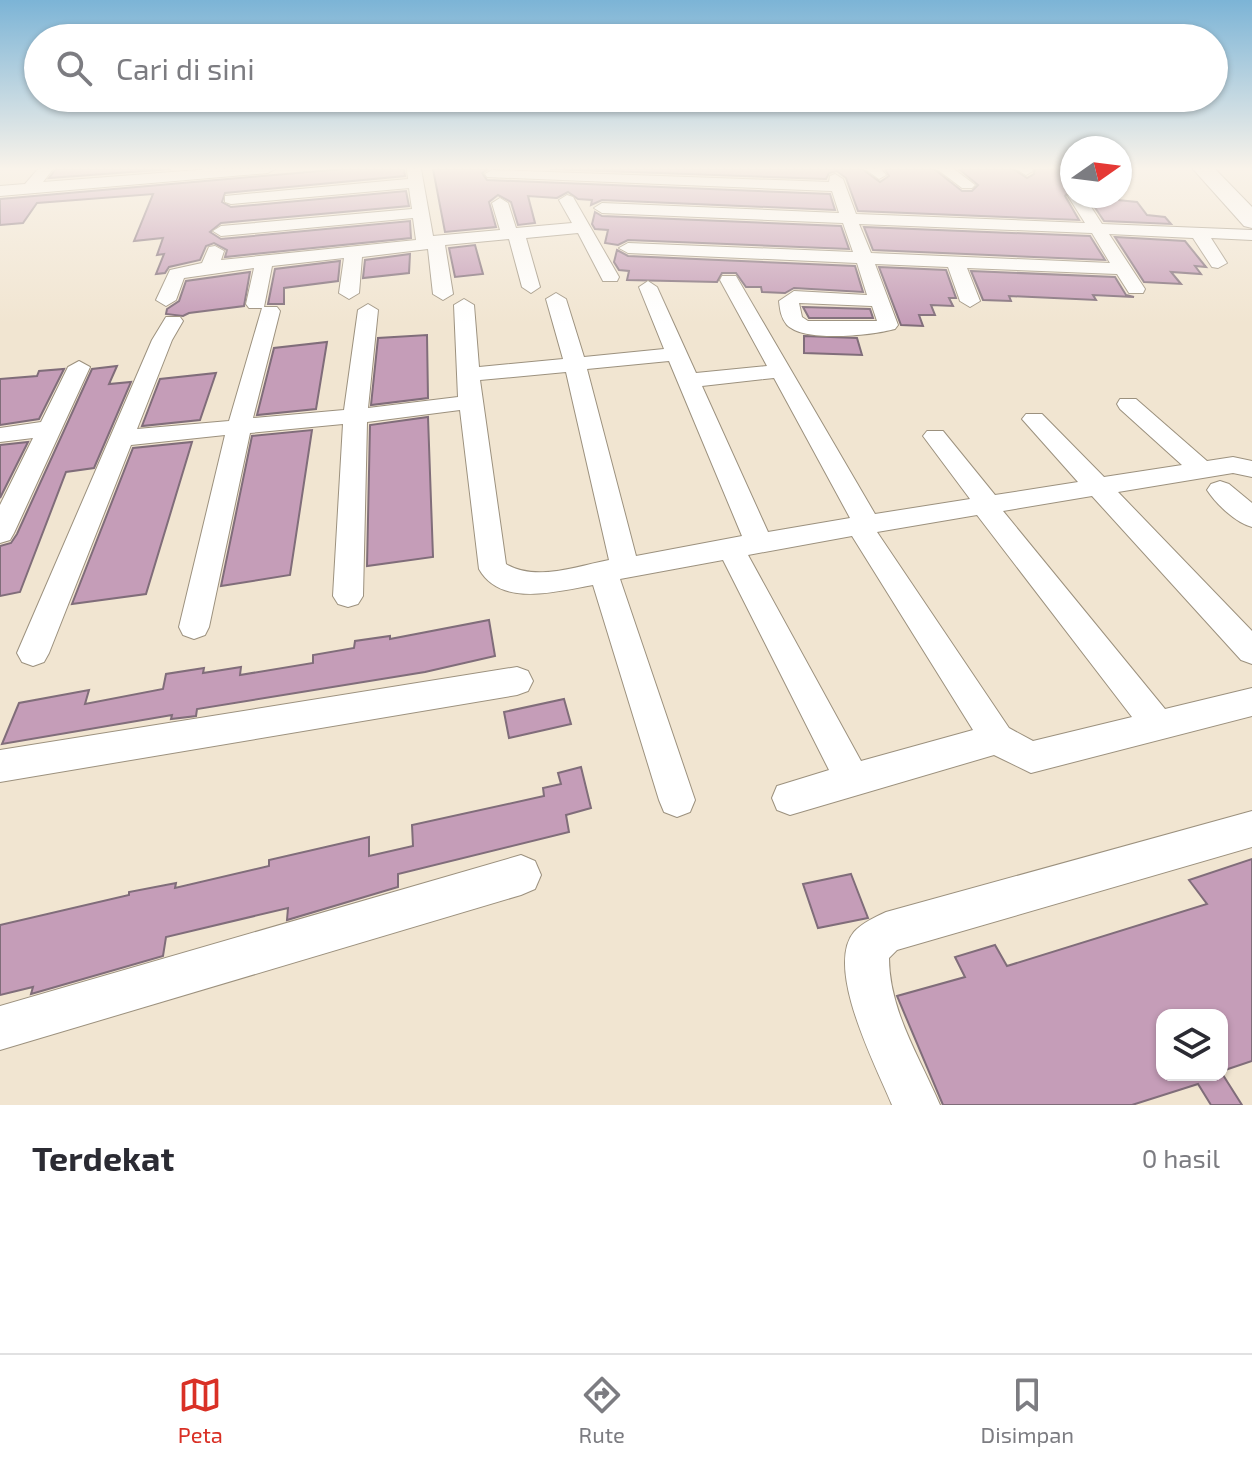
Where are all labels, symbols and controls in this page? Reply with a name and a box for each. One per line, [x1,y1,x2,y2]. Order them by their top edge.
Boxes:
search box [24,24,1228,112]
icon: search [52,46,96,90]
text: Cari di sini [116,50,255,86]
north arrow [1060,136,1132,208]
map controls [1156,1009,1228,1081]
button: layers [1156,1009,1228,1081]
text: Terdekat [32,1137,174,1178]
text: 0 hasil [1142,1142,1220,1173]
tab: Peta [178,1373,223,1447]
tab: Rute [579,1373,625,1447]
tab: Disimpan [981,1373,1074,1447]

